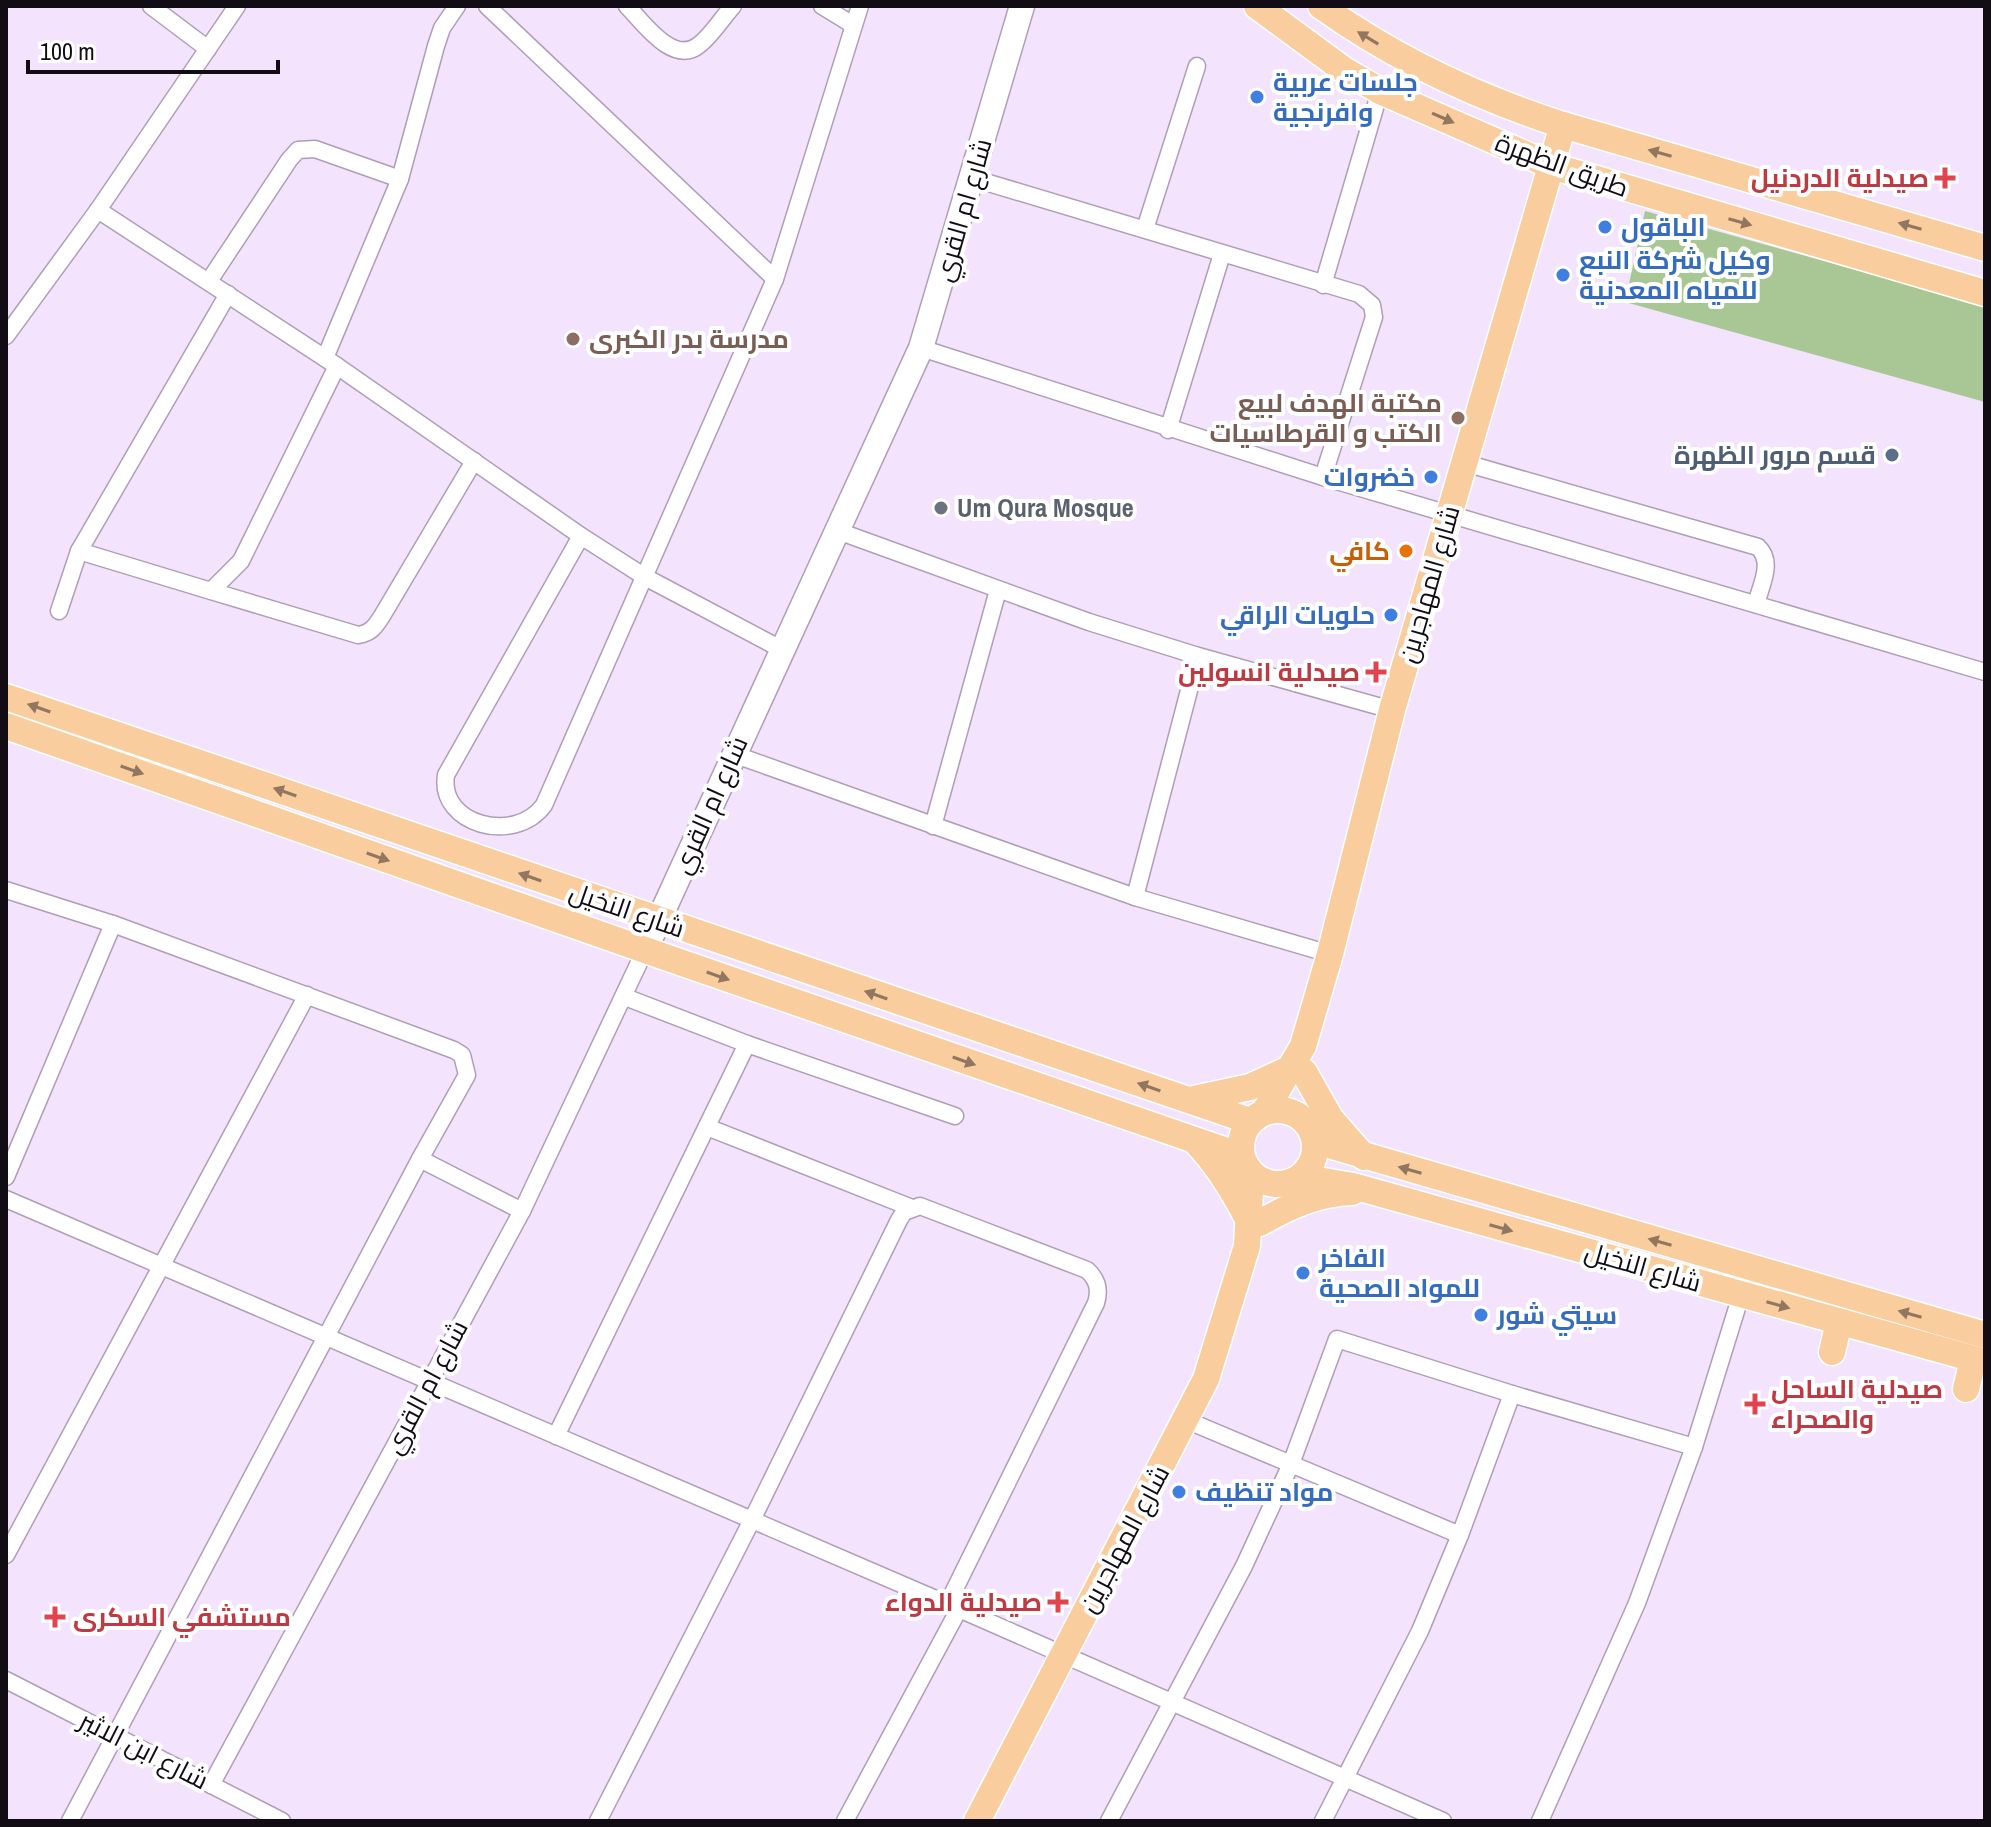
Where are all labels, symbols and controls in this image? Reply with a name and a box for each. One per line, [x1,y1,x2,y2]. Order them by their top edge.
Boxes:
scale bar [28,24,278,74]
one-way arrow [1357,31,1379,45]
text: 100 m [40,35,95,67]
place label: جلسات عربية وافرنجية [1273,64,1418,129]
marker: جلسات عربية وافرنجية [1248,88,1266,106]
one-way arrow [1431,111,1454,125]
street label: طريق الظهرة [1491,124,1634,205]
street label: شارع ام القري [925,134,1003,286]
one-way arrow [1648,146,1672,159]
place label: صيدلية الدردنيل [1751,160,1929,195]
marker: صيدلية الدردنيل [1936,169,1954,187]
place label: الباقول [1621,209,1706,244]
one-way arrow [1729,216,1753,229]
marker: الباقول [1596,218,1614,236]
one-way arrow [1898,219,1922,232]
place label: وكيل شركة النبع للمياه المعدنية [1579,242,1771,307]
marker: وكيل شركة النبع للمياه المعدنية [1554,266,1572,284]
place label: مدرسة بدر الكبرى [589,321,789,356]
marker: مدرسة بدر الكبرى [564,330,582,348]
place label: مكتبة الهدف لبيع الكتب و القرطاسيات [1209,385,1442,450]
marker: مكتبة الهدف لبيع الكتب و القرطاسيات [1449,409,1467,427]
place label: قسم مرور الظهرة [1674,437,1876,473]
marker: قسم مرور الظهرة [1883,446,1901,464]
place label: خضروات [1324,459,1415,494]
marker: خضروات [1422,468,1440,486]
place label: Um Qura Mosque [957,490,1134,525]
marker: Um Qura Mosque [932,499,950,517]
street label: شارع المهاجرين [1389,501,1468,667]
place label: كافي [1329,533,1390,572]
marker: كافي [1397,542,1415,560]
place label: حلويات الراقي [1220,597,1375,636]
marker: حلويات الراقي [1382,606,1400,624]
place label: صيدلية انسولين [1178,654,1360,689]
marker: صيدلية انسولين [1367,663,1385,681]
one-way arrow [26,701,50,714]
street label: شارع ام القري [664,730,758,880]
one-way arrow [121,765,145,777]
one-way arrow [272,786,296,798]
one-way arrow [366,851,390,863]
one-way arrow [518,870,542,882]
street label: شارع النخيل [565,874,689,946]
one-way arrow [706,970,730,982]
one-way arrow [864,988,888,1000]
one-way arrow [952,1055,976,1067]
one-way arrow [1137,1080,1161,1092]
one-way arrow [1398,1163,1422,1176]
one-way arrow [1488,1222,1513,1234]
street label: شارع النخيل [1581,1233,1705,1300]
one-way arrow [1648,1235,1672,1248]
place label: الفاخر للمواد الصحية [1318,1240,1480,1305]
marker: الفاخر للمواد الصحية [1294,1264,1312,1282]
place label: سيتي شور [1496,1297,1617,1336]
one-way arrow [1767,1299,1791,1312]
marker: سيتي شور [1472,1306,1490,1324]
one-way arrow [1897,1307,1921,1320]
street label: شارع ام القري [376,1314,478,1461]
place label: صيدلية الساحل والصحراء [1771,1371,1943,1436]
marker: صيدلية الساحل والصحراء [1746,1395,1764,1413]
street label: شارع المهاجرين [1070,1459,1177,1619]
place label: مواد تنظيف [1195,1474,1333,1509]
marker: مواد تنظيف [1170,1483,1188,1501]
place label: صيدلية الدواء [885,1584,1042,1619]
marker: صيدلية الدواء [1049,1593,1067,1611]
place label: مستشفي السكرى [73,1599,291,1638]
marker: مستشفي السكرى [44,1606,66,1628]
street label: شارع ابن الاثير [72,1701,215,1797]

